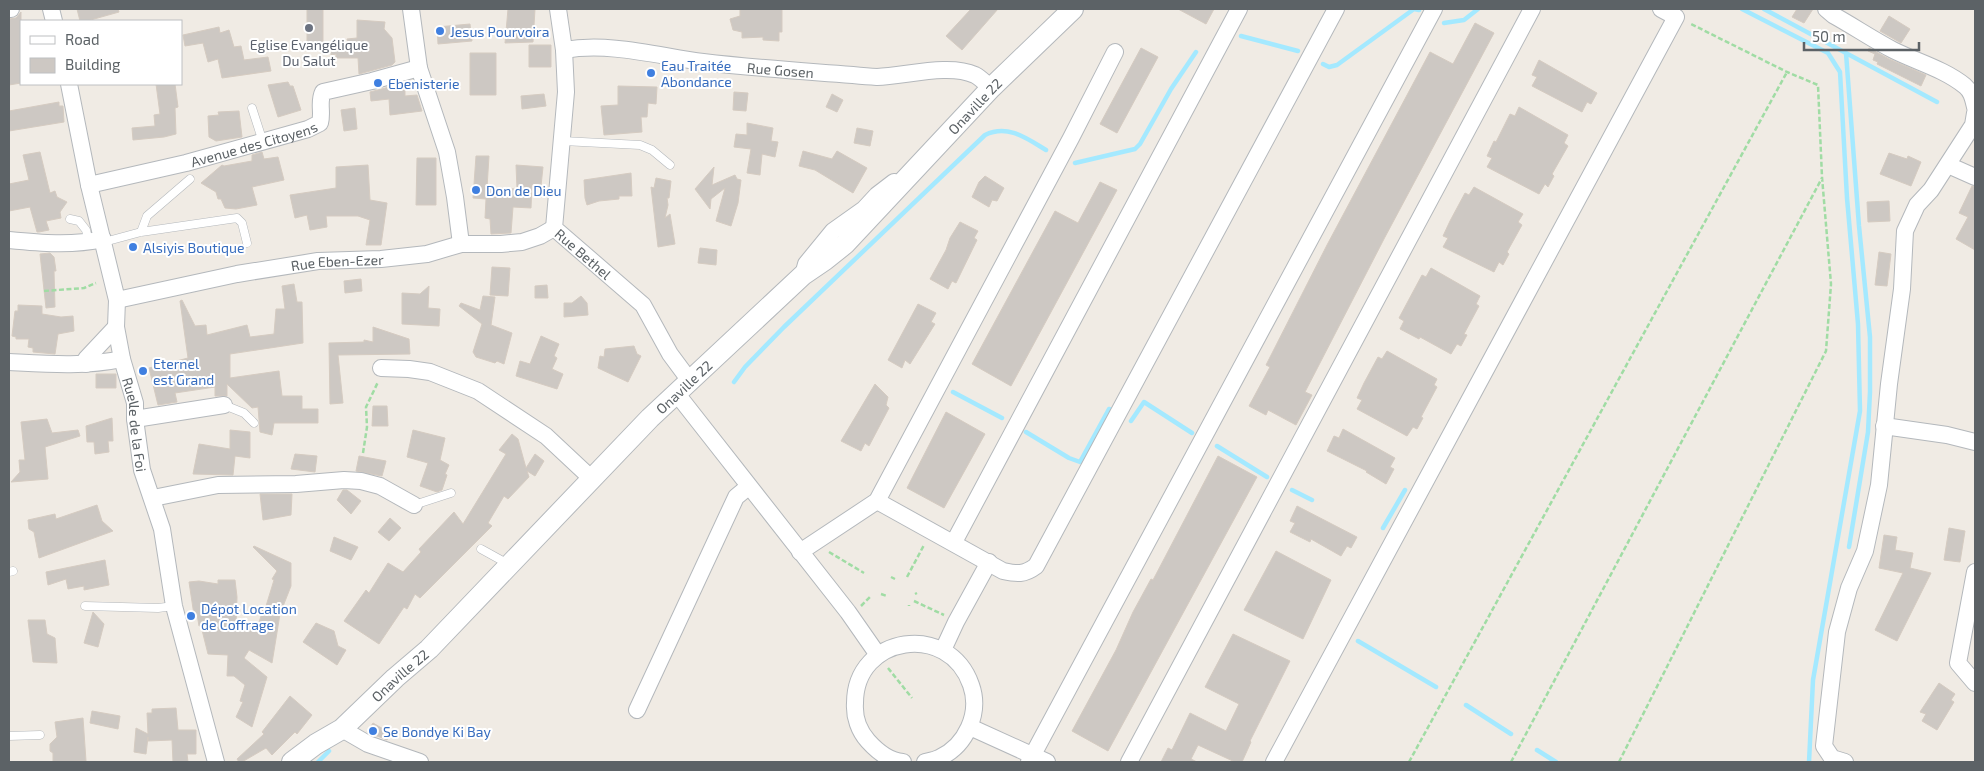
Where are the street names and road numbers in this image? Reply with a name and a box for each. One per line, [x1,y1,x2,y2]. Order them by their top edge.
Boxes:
street label: Rue Gosen [746,58,814,81]
street label: Onaville 22 [944,74,1005,137]
street label: Avenue des Citoyens [189,117,320,170]
street label: Rue Bethel [552,225,616,283]
street label: Rue Eben-Ezer [290,250,384,274]
street label: Onaville 22 [652,356,715,417]
street label: Ruelle de la Foi [119,375,151,473]
street label: Onaville 22 [367,645,432,705]

